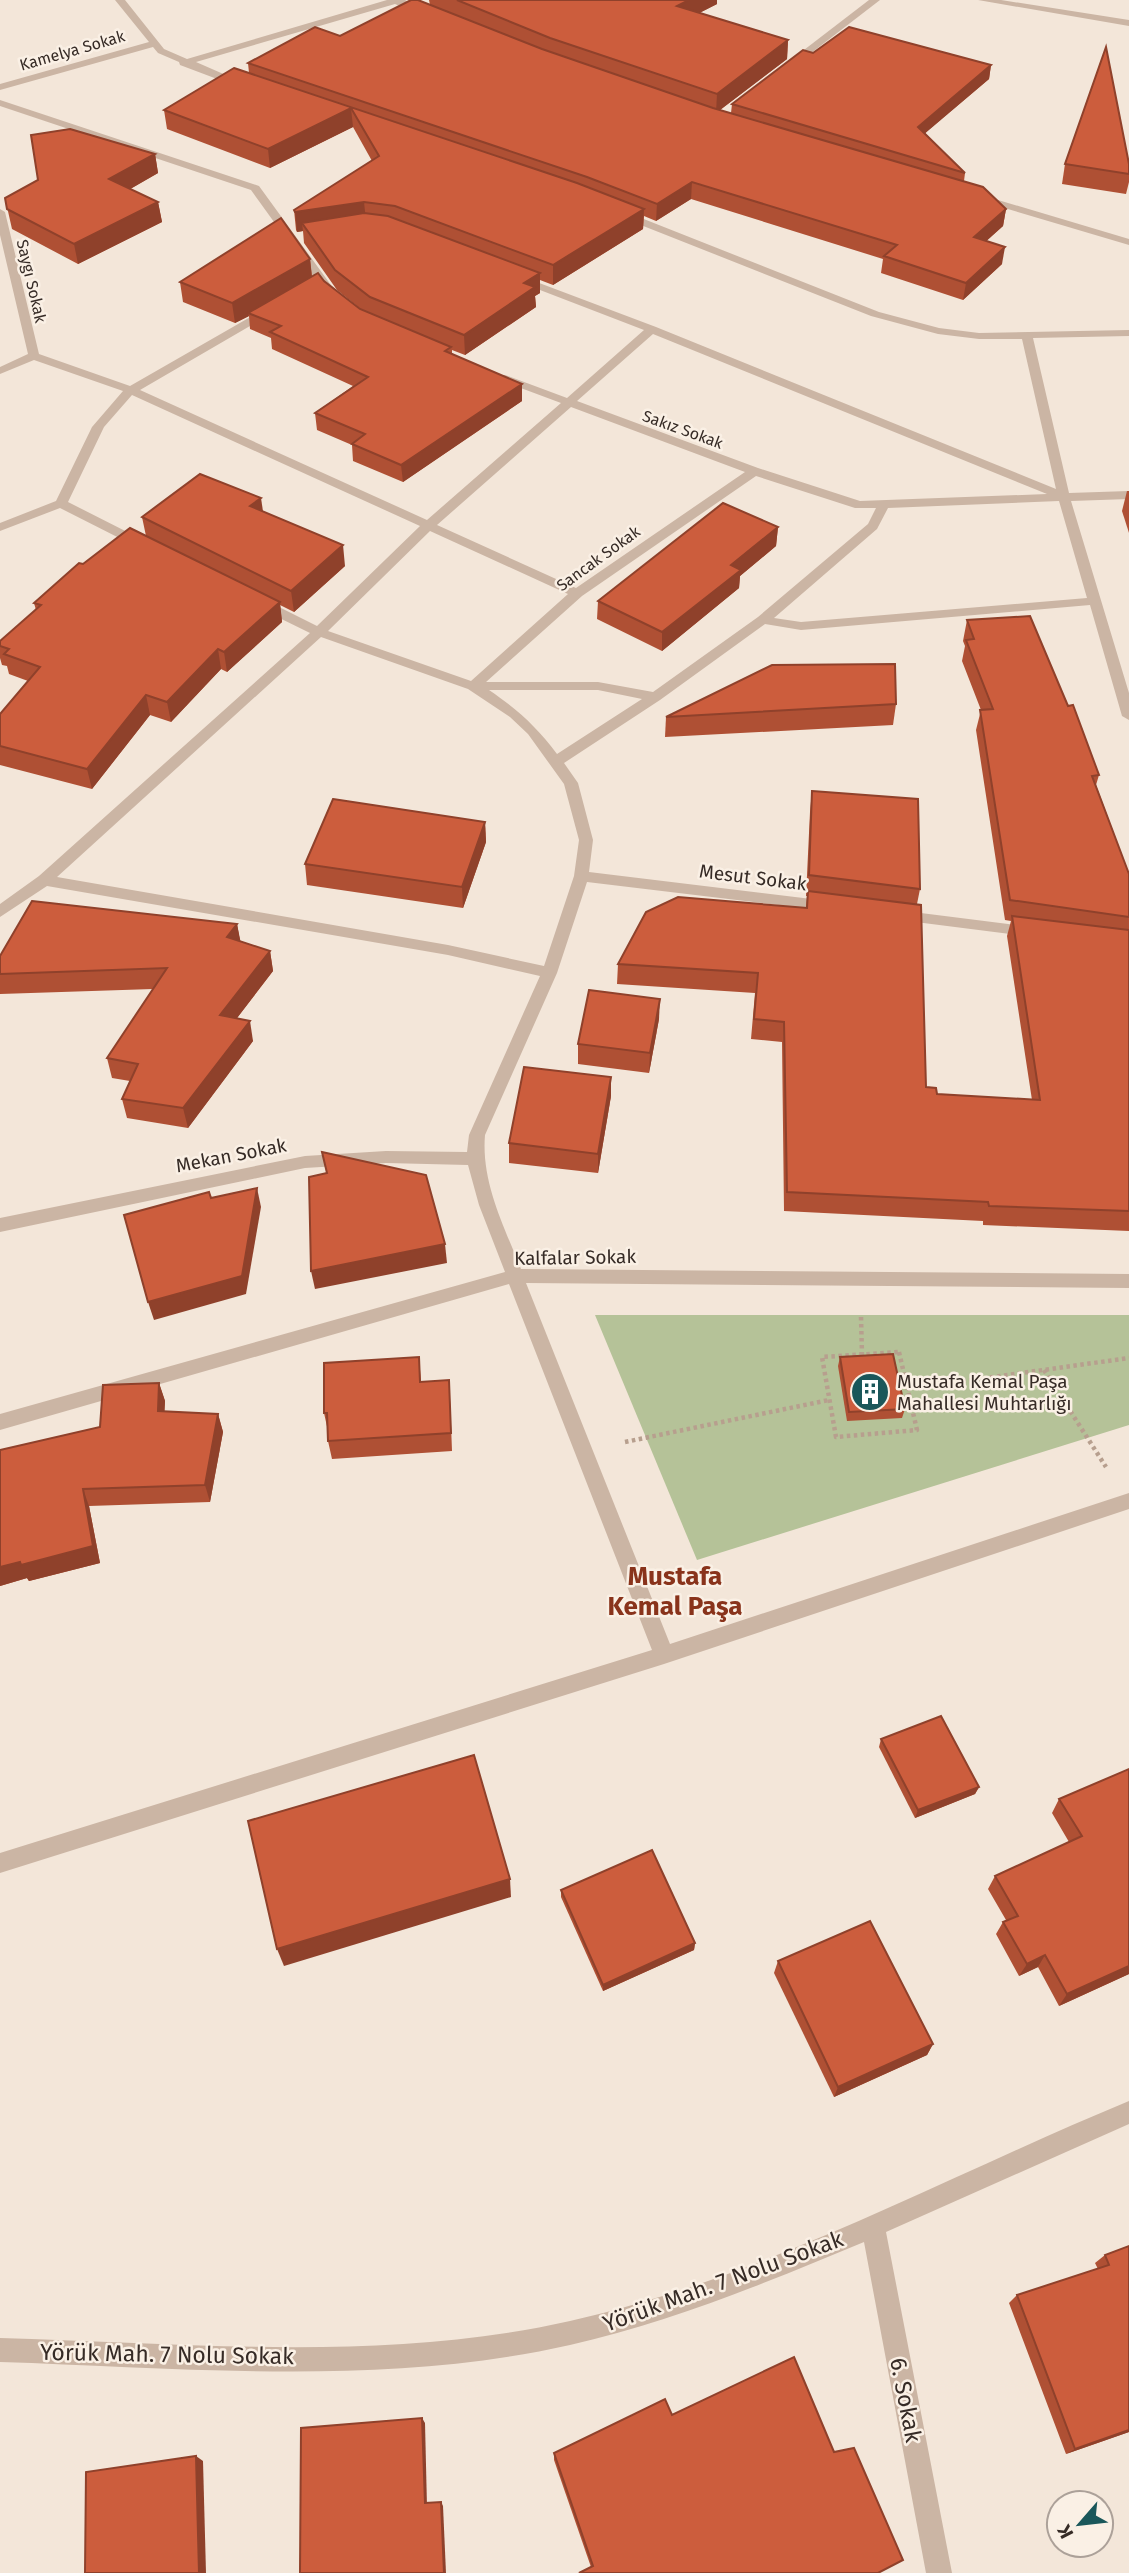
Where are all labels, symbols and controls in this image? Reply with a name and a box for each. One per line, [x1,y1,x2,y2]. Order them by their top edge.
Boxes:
street label: Kamelya Sokak [17,26,128,75]
street label: Saygı Sokak [13,238,51,325]
street label: Sakız Sokak [640,406,726,453]
street label: Sancak Sokak [553,521,644,595]
street label: Mesut Sokak [698,860,808,896]
street label: Mekan Sokak [174,1133,289,1177]
street label: Kalfalar Sokak [514,1245,636,1270]
place label: Mustafa Kemal Paşa Mahallesi Muhtarlığı [897,1370,1072,1415]
building icon: Mustafa Kemal Paşa Mahallesi Muhtarlığı [849,1371,891,1413]
district label: Mustafa Kemal Paşa [608,1561,742,1622]
street label: Yörük Mah. 7 Nolu Sokak [599,2224,847,2338]
street label: Yörük Mah. 7 Nolu Sokak [40,2338,294,2370]
street label: 6. Sokak [884,2355,928,2445]
north arrow [1045,2489,1115,2559]
text: K [1052,2520,1078,2542]

